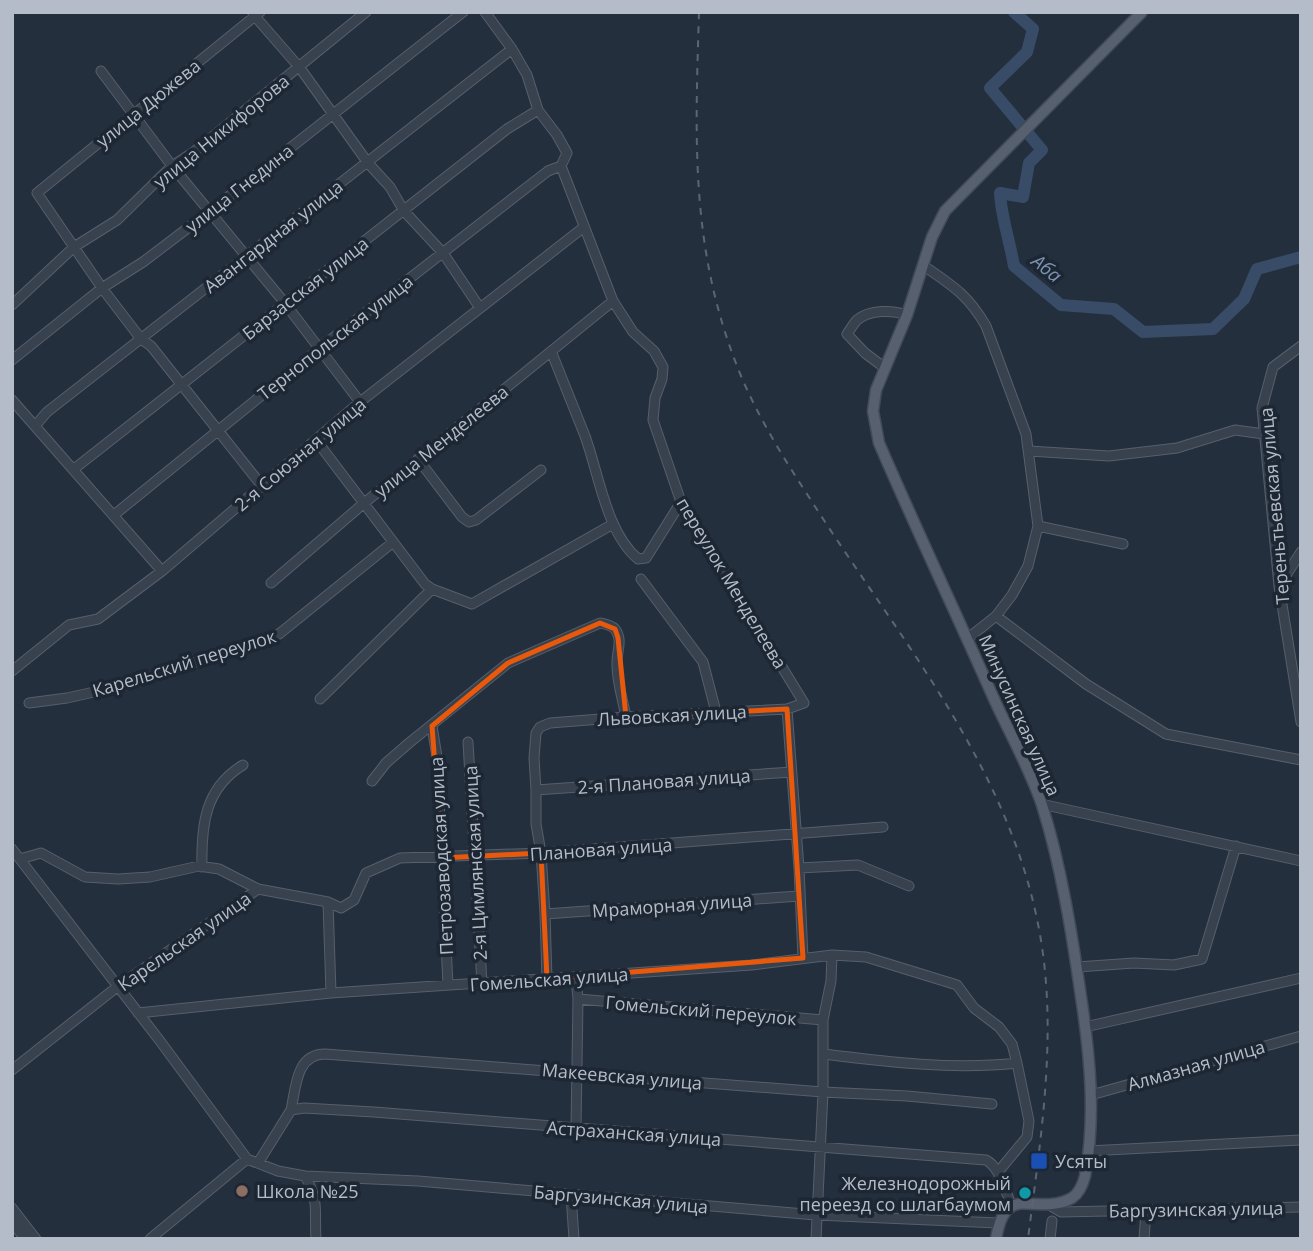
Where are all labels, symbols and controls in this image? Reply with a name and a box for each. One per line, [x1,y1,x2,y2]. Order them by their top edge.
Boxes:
street label: улица Дюжева [91,54,205,152]
street label: улица Никифорова [148,69,294,193]
street label: улица Гнедина [180,138,298,238]
street label: Авангардная улица [199,174,347,298]
street label: Барзасская улица [237,231,373,345]
water label: Аба [1025,247,1068,288]
street label: Тернопольская улица [252,269,418,405]
street label: улица Менделеева [369,380,513,502]
street label: 2-я Союзная улица [229,392,371,516]
street label: Тереньтьевская улица [1253,407,1295,605]
street label: переулок Менделеева [671,493,793,673]
street label: Карельский переулок [89,623,279,702]
street label: Минусинская улица [974,631,1066,799]
street label: Львовская улица [597,699,747,731]
street label: Петрозаводская улица [424,756,458,956]
street label: 2-я Плановая улица [577,763,751,799]
street label: 2-я Цимлянская улица [458,765,492,961]
street label: Плановая улица [529,832,673,866]
street label: Карельская улица [113,886,255,996]
street label: Мраморная улица [591,887,753,923]
street label: Гомельская улица [469,961,629,997]
street label: Гомельский переулок [604,990,798,1030]
street label: Алмазная улица [1125,1034,1267,1096]
street label: Макеевская улица [541,1057,703,1095]
street label: Астраханская улица [546,1115,722,1151]
place label: Усяты [1055,1149,1107,1173]
marker: Усяты [1029,1151,1049,1171]
place label: Железнодорожный переезд со шлагбаумом [800,1171,1011,1216]
place label: Школа №25 [256,1179,359,1203]
street label: Баргузинская улица [533,1179,709,1219]
marker: Школа №25 [234,1183,250,1199]
marker: Железнодорожный переезд со шлагбаумом [1017,1185,1033,1201]
street label: Баргузинская улица [1108,1195,1284,1223]

